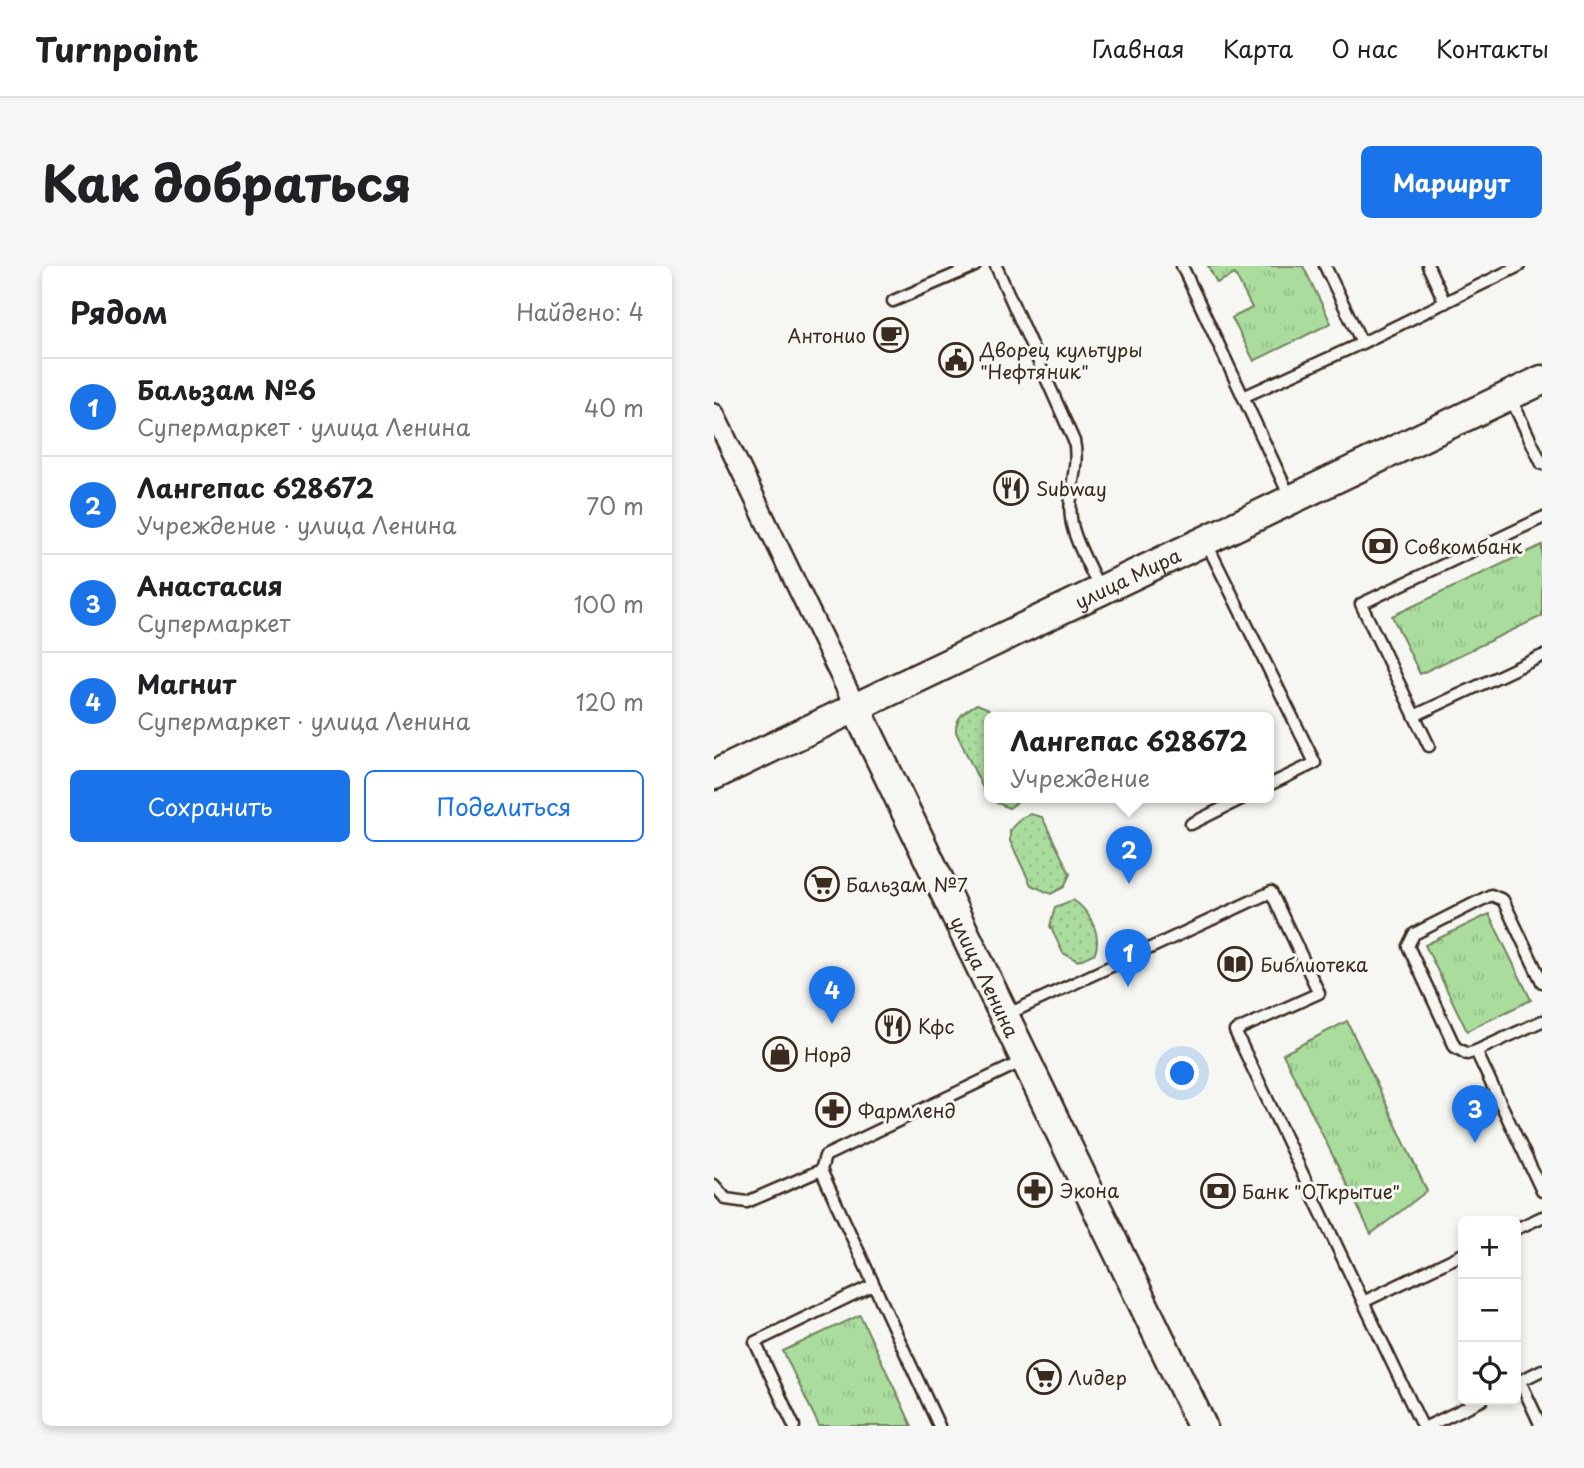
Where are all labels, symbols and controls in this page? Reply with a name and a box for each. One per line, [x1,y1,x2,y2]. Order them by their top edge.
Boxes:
text: Turnpoint [35,23,199,73]
text: Главная [1092,30,1185,66]
text: Карта [1223,30,1293,66]
text: О нас [1331,30,1398,66]
text: Контакты [1436,30,1549,66]
text: Как добраться [42,145,412,219]
button: Маршрут [1361,146,1542,218]
text: Рядом [70,289,168,334]
text: Найдено: 4 [516,294,644,329]
cafe icon: Антонио [872,316,910,354]
place label: Антонио [787,321,866,349]
place label: Дворец культуры "Нефтяник" [979,335,1143,385]
public building icon: Дворец культуры "Нефтяник" [937,341,975,379]
text: Бальзам №6 [137,370,316,409]
text: 1 [88,390,99,425]
text: 40 m [584,390,644,425]
text: Супермаркет · улица Ленина [137,409,470,444]
text: Лангепас 628672 [137,468,374,507]
restaurant icon: Subway [992,469,1030,507]
place label: Subway [1036,474,1107,502]
text: 2 [85,488,101,523]
text: 70 m [586,488,644,523]
text: Учреждение · улица Ленина [137,507,457,542]
bank icon: Совкомбанк [1361,527,1399,565]
place label: Совкомбанк [1404,532,1523,560]
street label: улица Мира [1070,540,1185,615]
text: Анастасия [137,566,283,605]
text: 3 [85,586,101,621]
text: 100 m [574,586,644,621]
text: Супермаркет [137,605,291,640]
text: Магнит [137,664,236,703]
text: 4 [85,684,101,719]
text: 120 m [576,684,644,719]
text: Супермаркет · улица Ленина [137,703,470,738]
popup [984,712,1274,803]
text: Лангепас 628672 [1011,721,1247,760]
text: Учреждение [1011,760,1150,795]
button: Сохранить [70,770,350,842]
button: Поделиться [364,770,644,842]
pin: 2 [1106,826,1152,884]
supermarket icon: Бальзам №7 [803,865,841,903]
place label: Бальзам №7 [846,870,968,898]
street label: улица Ленина [944,911,1027,1042]
pin: 1 [1105,929,1151,987]
library icon: Библиотека [1216,945,1254,983]
place label: Библиотека [1260,950,1368,978]
pin: 4 [809,966,855,1024]
restaurant icon: Кфс [874,1007,912,1045]
place label: Кфс [918,1012,955,1040]
shop icon: Норд [761,1035,799,1073]
place label: Норд [804,1040,851,1068]
your location [1165,1056,1199,1090]
pin: 3 [1452,1085,1498,1143]
pharmacy icon: Фармленд [814,1091,852,1129]
place label: Фармленд [858,1096,956,1124]
pharmacy icon: Экона [1016,1171,1054,1209]
bank icon: Банк "ОТкрытие" [1199,1172,1237,1210]
place label: Экона [1060,1176,1119,1204]
place label: Банк "ОТкрытие" [1242,1177,1400,1205]
map controls [1458,1216,1521,1405]
button: + [1458,1216,1521,1279]
button: − [1458,1279,1521,1342]
button: locate [1458,1342,1521,1405]
supermarket icon: Лидер [1025,1358,1063,1396]
place label: Лидер [1068,1363,1127,1391]

